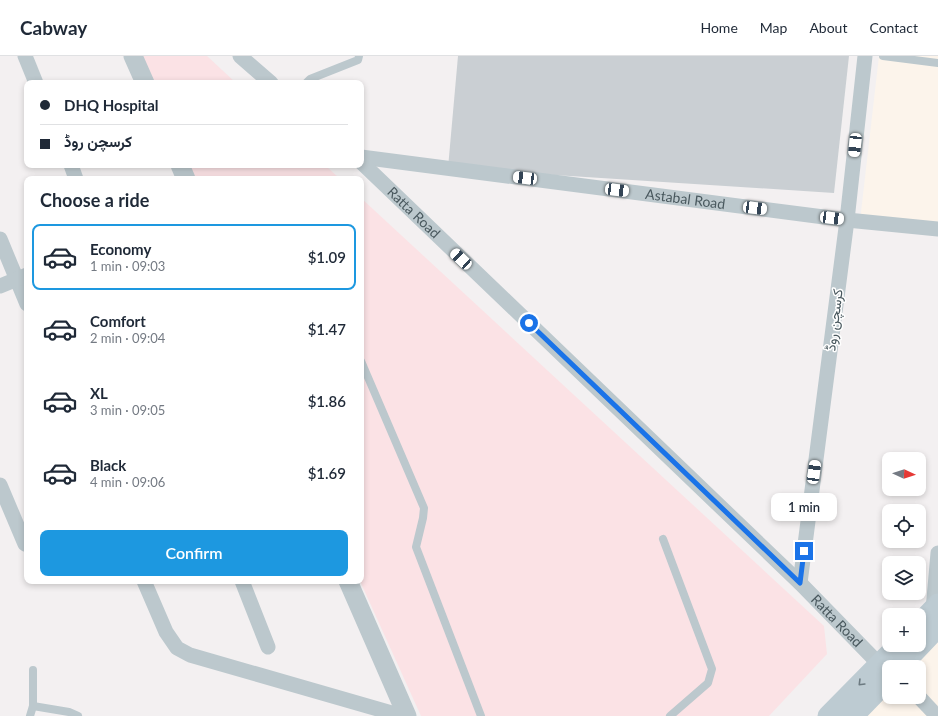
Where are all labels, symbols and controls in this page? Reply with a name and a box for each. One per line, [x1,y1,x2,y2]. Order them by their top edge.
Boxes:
text: Cabway [20,16,87,39]
text: Home [700,19,738,36]
text: Map [760,19,787,36]
text: About [809,19,847,36]
text: Contact [869,19,918,36]
text: DHQ Hospital [64,96,159,114]
text: کرسچن روڈ [64,132,132,150]
car [848,132,862,158]
car [512,171,538,185]
street label: Ratta Road [384,183,444,241]
car [604,183,630,197]
street label: Astabal Road [644,185,726,212]
text: Choose a ride [40,189,149,211]
car [742,201,768,215]
car [819,211,845,225]
icon: car [42,239,78,275]
text: Economy [90,240,151,258]
car [448,246,474,272]
text: $1.09 [308,248,346,266]
text: 1 min · 09:03 [90,258,165,274]
street label: کرسچن روڈ [821,288,848,352]
icon: car [42,311,78,347]
text: Comfort [90,312,146,330]
route start [520,314,538,332]
text: $1.47 [308,320,346,338]
text: 2 min · 09:04 [90,330,165,346]
icon: car [42,383,78,419]
text: XL [90,384,108,402]
text: $1.86 [308,392,346,410]
text: 3 min · 09:05 [90,402,165,418]
north arrow [882,452,926,496]
map controls [882,452,926,704]
icon: car [42,455,78,491]
text: Black [90,456,126,474]
car [806,459,822,485]
text: $1.69 [308,464,346,482]
text: 4 min · 09:06 [90,474,165,490]
callout: 1 min [771,493,837,521]
text: 1 min [788,499,820,515]
button: locate [882,504,926,548]
button: Confirm [40,530,348,576]
route end [795,542,813,560]
button: layers [882,556,926,600]
street label: Ratta Road [808,591,867,650]
button: + [882,608,926,652]
button: − [882,660,926,704]
one-way arrow [858,678,866,686]

